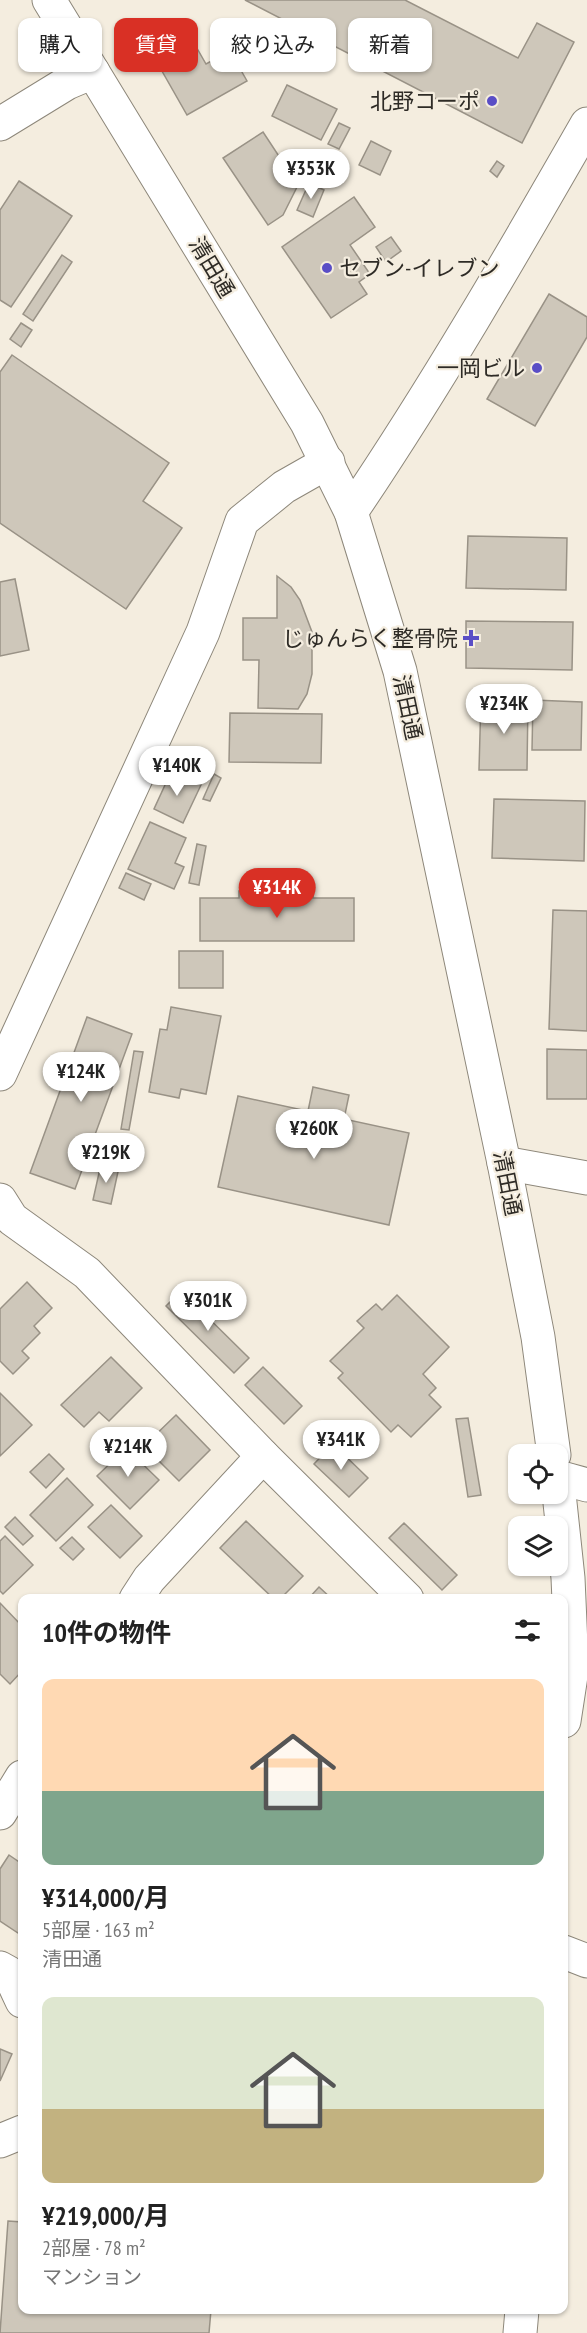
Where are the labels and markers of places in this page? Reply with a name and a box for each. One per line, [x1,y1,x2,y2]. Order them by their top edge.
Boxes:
place label: 北野コーポ [370,87,480,115]
marker: 北野コーポ [485,94,499,108]
pin: ¥353K [269,149,353,200]
place label: セブン-イレブン [339,254,499,282]
marker: セブン-イレブン [320,261,334,275]
place label: 一岡ビル [437,354,525,382]
marker: 一岡ビル [530,361,544,375]
place label: じゅんらく整骨院 [282,624,458,652]
marker: じゅんらく整骨院 [462,629,480,647]
pin: ¥234K [462,684,546,735]
pin: ¥140K [135,746,219,797]
pin: ¥314K [235,868,319,919]
pin: ¥124K [39,1052,123,1103]
pin: ¥260K [272,1109,356,1160]
pin: ¥219K [64,1133,148,1184]
pin: ¥301K [166,1281,250,1332]
pin: ¥341K [299,1420,383,1471]
pin: ¥214K [86,1427,170,1478]

